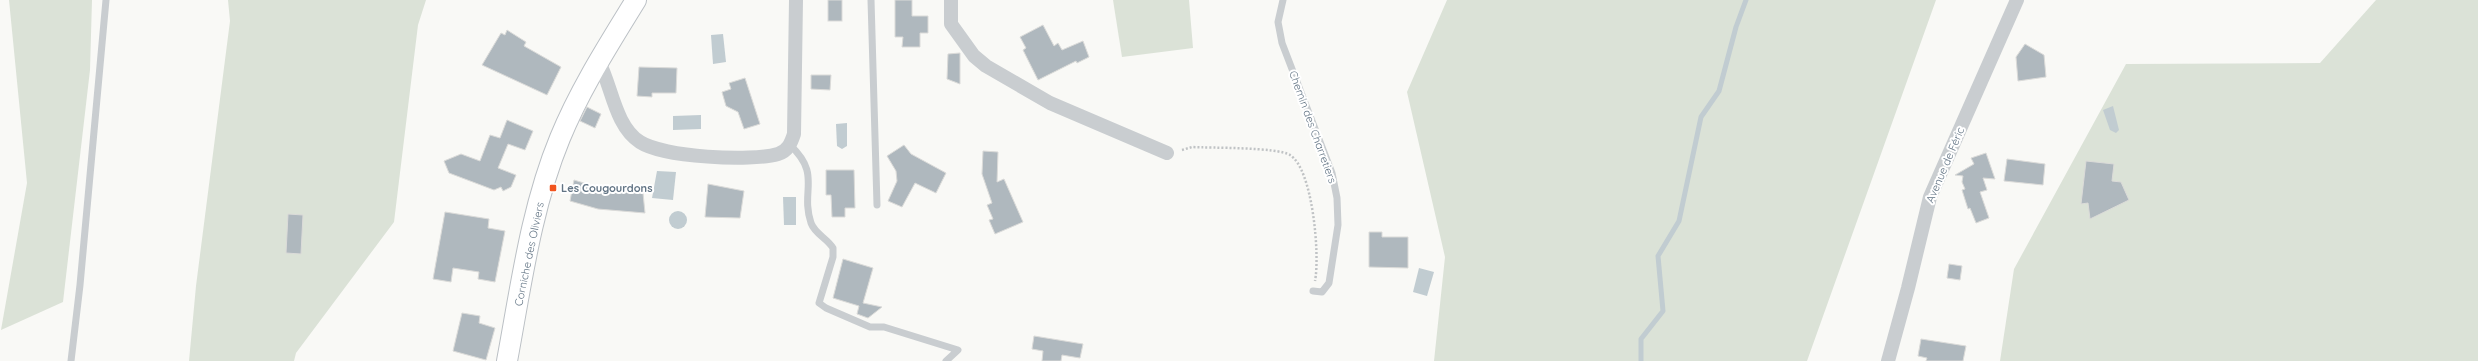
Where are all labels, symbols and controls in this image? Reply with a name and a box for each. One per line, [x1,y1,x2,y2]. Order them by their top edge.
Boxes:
street label: Chemin des Charretiers [1286,69,1340,185]
street label: Avenue de Féric [1923,125,1967,205]
place label: Les Cougourdons [561,181,652,195]
marker: Les Cougourdons [548,183,558,193]
street label: Corniche des Oliviers [511,201,547,307]

